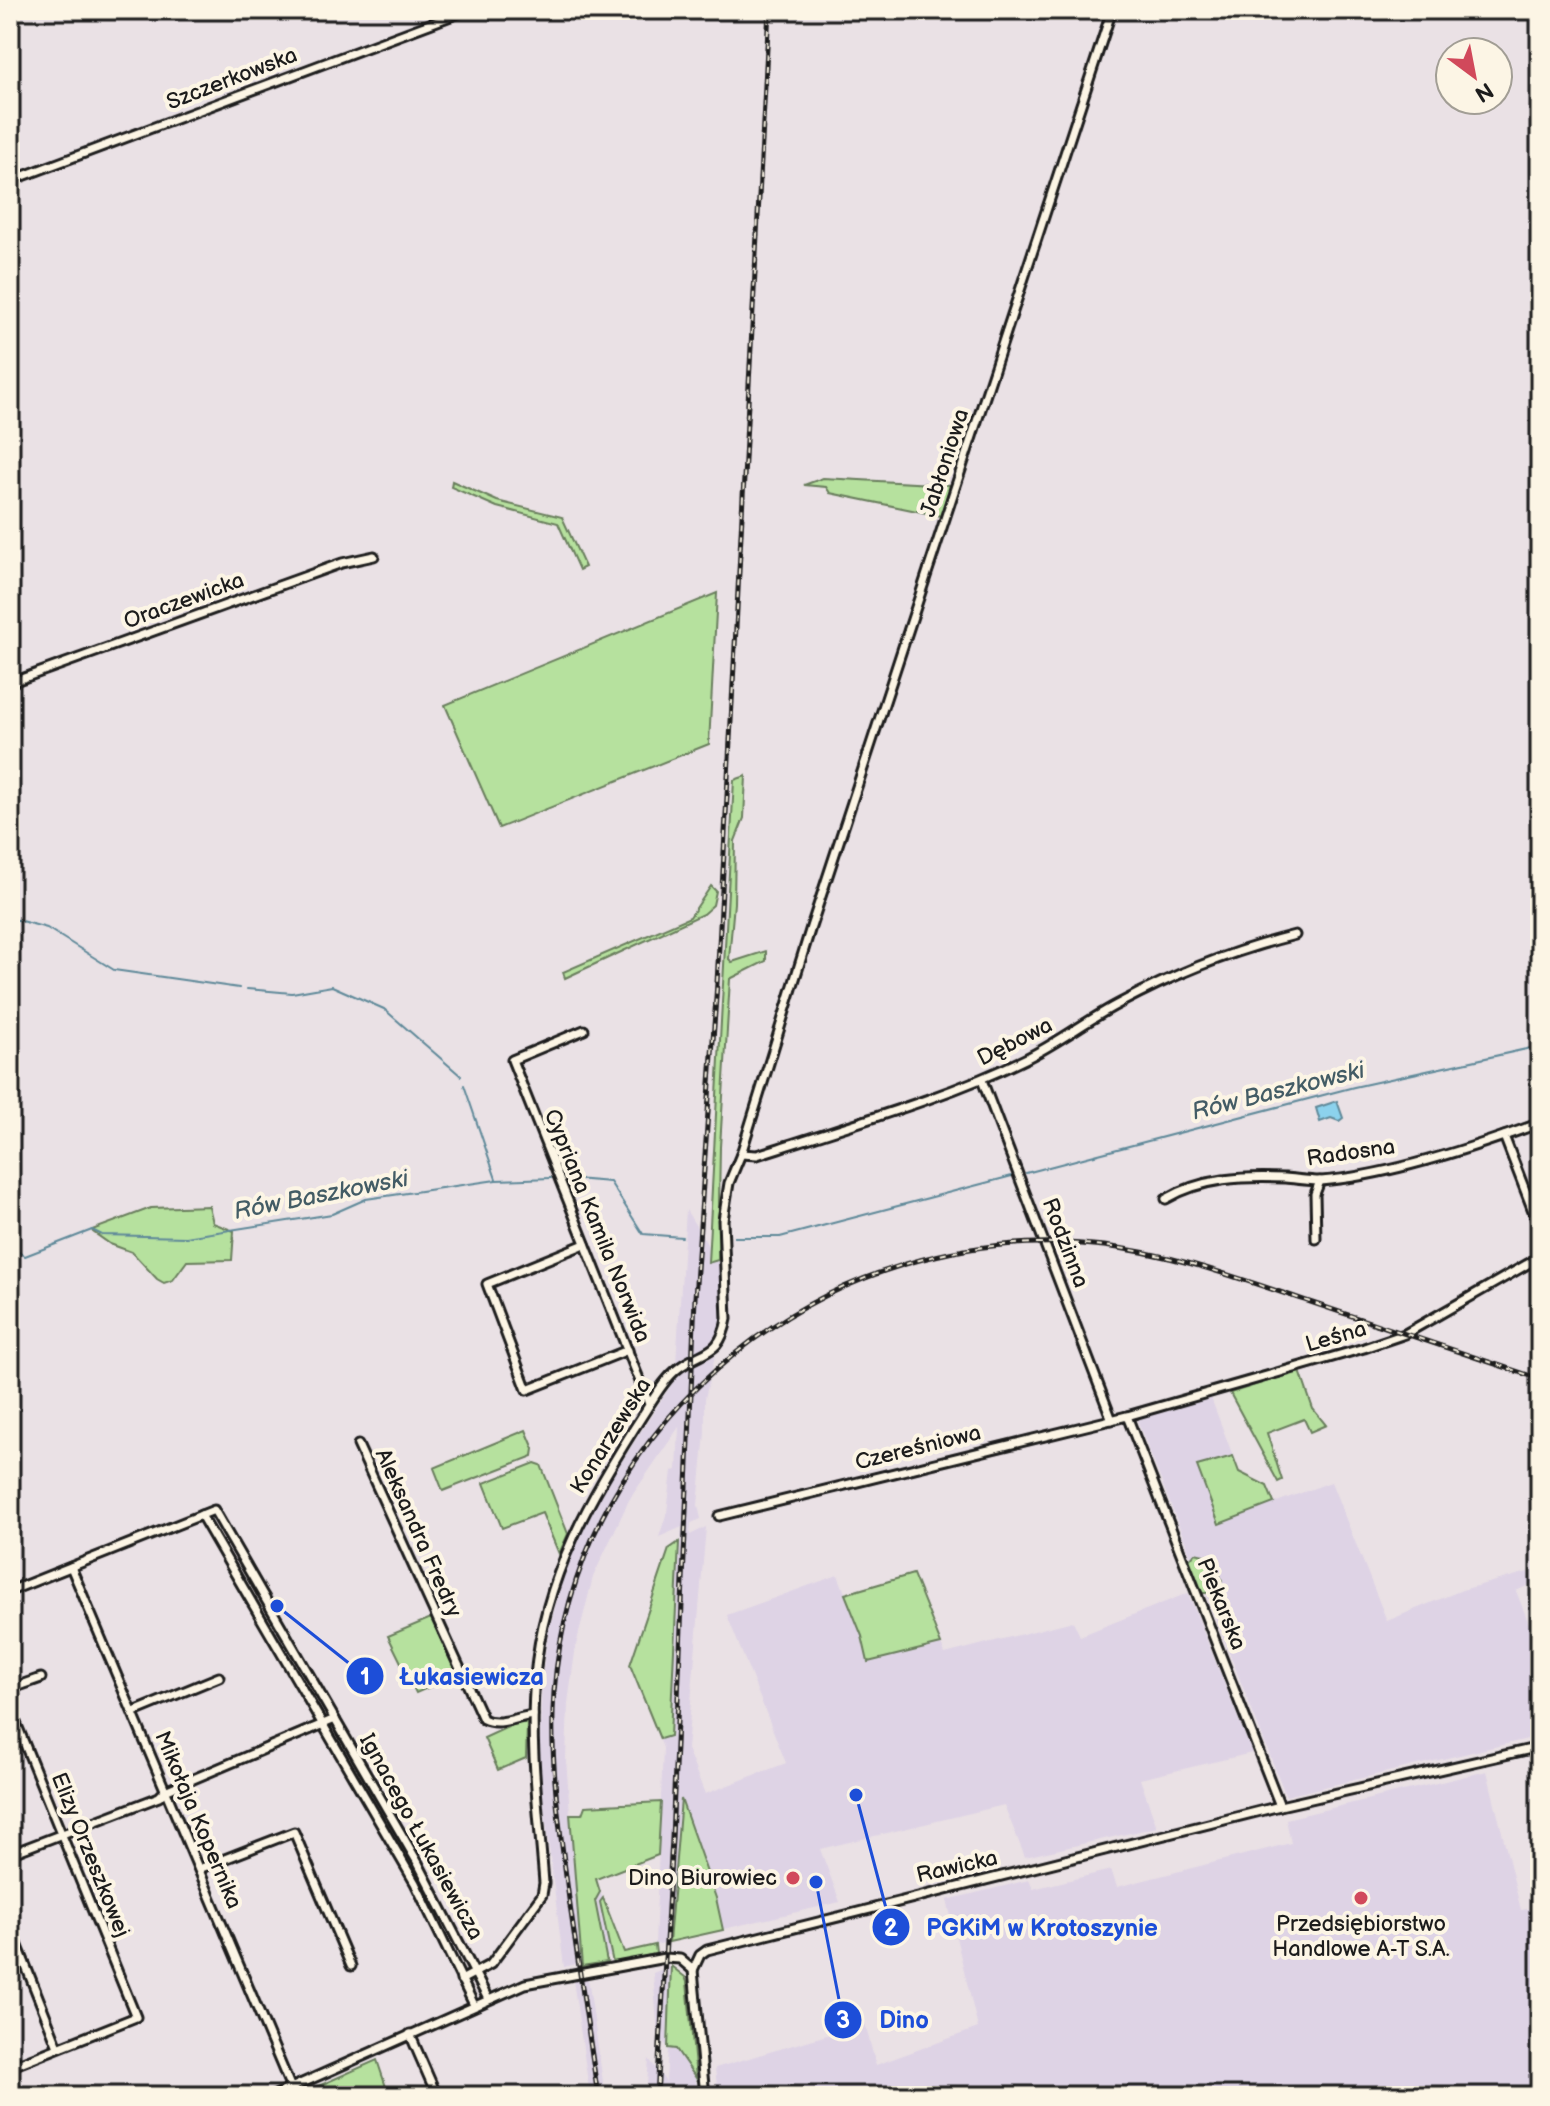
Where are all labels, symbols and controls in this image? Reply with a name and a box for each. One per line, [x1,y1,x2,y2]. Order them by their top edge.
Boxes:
north arrow [1434,36,1514,116]
street label: Szczerkowska [163,42,301,116]
text: N [1470,76,1498,108]
street label: Jabłoniowa [915,406,975,520]
street label: Oraczewicka [120,567,248,635]
street label: Dębowa [973,1012,1057,1072]
water label: Rów Baszkowski [1189,1055,1369,1126]
street label: Cypriana Kamila Norwida [538,1105,656,1347]
street label: Radosna [1305,1133,1397,1173]
water label: Rów Baszkowski [231,1164,412,1226]
street label: Rodzinna [1036,1194,1094,1292]
street label: Leśna [1302,1315,1370,1359]
street label: Konarzewska [565,1373,657,1499]
street label: Czereśniowa [852,1419,984,1477]
street label: Aleksandra Fredry [369,1445,467,1621]
street label: Piekarska [1190,1554,1252,1654]
callout: Łukasiewicza [345,1652,560,1700]
text: 1 [360,1663,370,1692]
text: Łukasiewicza [399,1663,544,1692]
street label: Mikołaja Kopernika [148,1727,248,1913]
street label: Ignacego Łukasiewicza [353,1729,489,1945]
street label: Elizy Orzeszkowej [45,1769,135,1941]
street label: Rawicka [914,1845,1000,1889]
place label: Dino Biurowiec [628,1865,777,1892]
marker: Dino Biurowiec [784,1869,802,1887]
marker: Przedsiębiorstwo Handlowe A-T S.A. [1352,1889,1370,1907]
callout: PGKiM w Krotoszynie [871,1903,1174,1951]
place label: Przedsiębiorstwo Handlowe A-T S.A. [1272,1911,1450,1963]
text: 2 [884,1914,899,1943]
text: PGKiM w Krotoszynie [926,1914,1158,1943]
callout: Dino [823,1996,945,2044]
text: 3 [836,2006,850,2035]
text: Dino [879,2006,929,2035]

